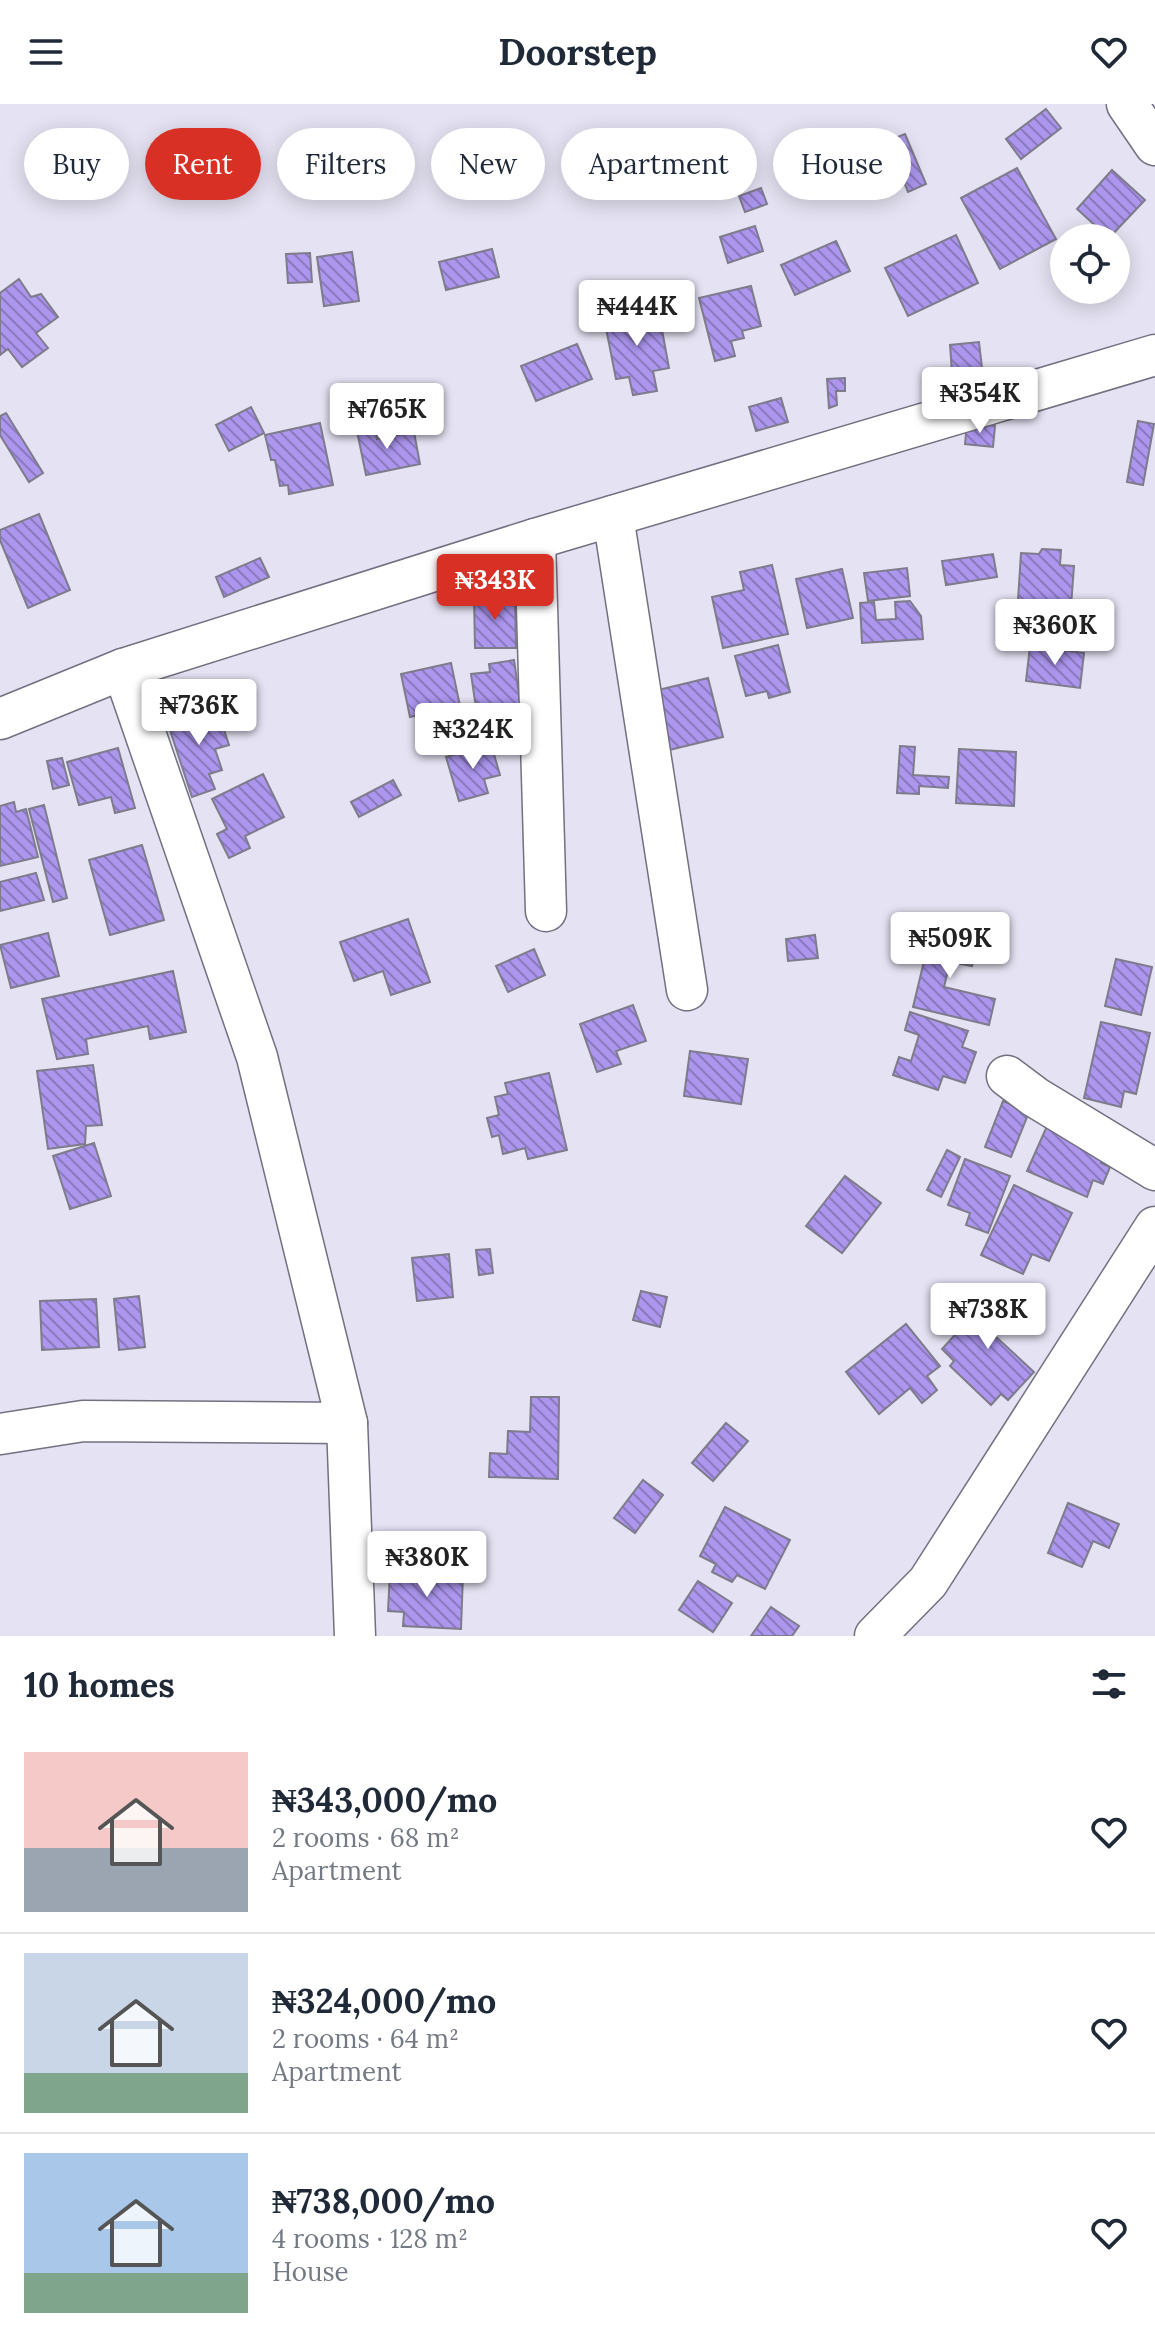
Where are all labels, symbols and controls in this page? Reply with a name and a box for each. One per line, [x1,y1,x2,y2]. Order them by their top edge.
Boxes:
text: Doorstep [498,29,657,75]
icon: menu [24,30,68,74]
icon: heart [1087,30,1131,74]
chip: Buy [24,128,129,200]
chip: Rent [145,128,261,200]
chip: Filters [277,128,415,200]
chip: New [431,128,545,200]
chip: Apartment [561,128,757,200]
chip: House [773,128,911,200]
map controls [1050,224,1130,304]
button: locate [1050,224,1130,304]
pin: ₦444K [581,280,693,348]
text: ₦444K [597,289,677,322]
pin: ₦354K [924,367,1036,435]
text: ₦354K [940,376,1020,409]
pin: ₦765K [331,383,443,451]
text: ₦765K [348,392,426,425]
pin: ₦343K [439,554,551,622]
text: ₦343K [455,563,535,596]
pin: ₦360K [999,599,1111,667]
text: ₦360K [1013,608,1097,641]
pin: ₦736K [143,679,255,747]
text: ₦736K [160,688,239,721]
pin: ₦324K [417,703,529,771]
text: ₦324K [433,712,513,745]
pin: ₦509K [894,912,1006,980]
text: ₦509K [909,921,991,954]
pin: ₦738K [932,1283,1044,1351]
text: ₦738K [949,1292,1027,1325]
pin: ₦380K [371,1531,483,1599]
text: ₦380K [385,1540,469,1573]
icon: filters [1087,1662,1131,1706]
text: 10 homes [24,1663,175,1706]
text: ₦343,000/mo [272,1778,497,1821]
icon: home [88,1784,184,1880]
icon: heart [1087,1810,1131,1854]
text: 2 rooms · 68 m² [272,1821,460,1854]
text: Apartment [272,1854,402,1887]
text: ₦324,000/mo [272,1979,496,2022]
icon: home [88,1985,184,2081]
icon: heart [1087,2011,1131,2055]
text: 2 rooms · 64 m² [272,2022,459,2055]
text: Apartment [272,2055,402,2088]
text: ₦738,000/mo [272,2179,495,2222]
icon: home [88,2185,184,2281]
icon: heart [1087,2211,1131,2255]
text: 4 rooms · 128 m² [272,2222,468,2255]
text: House [272,2255,349,2288]

